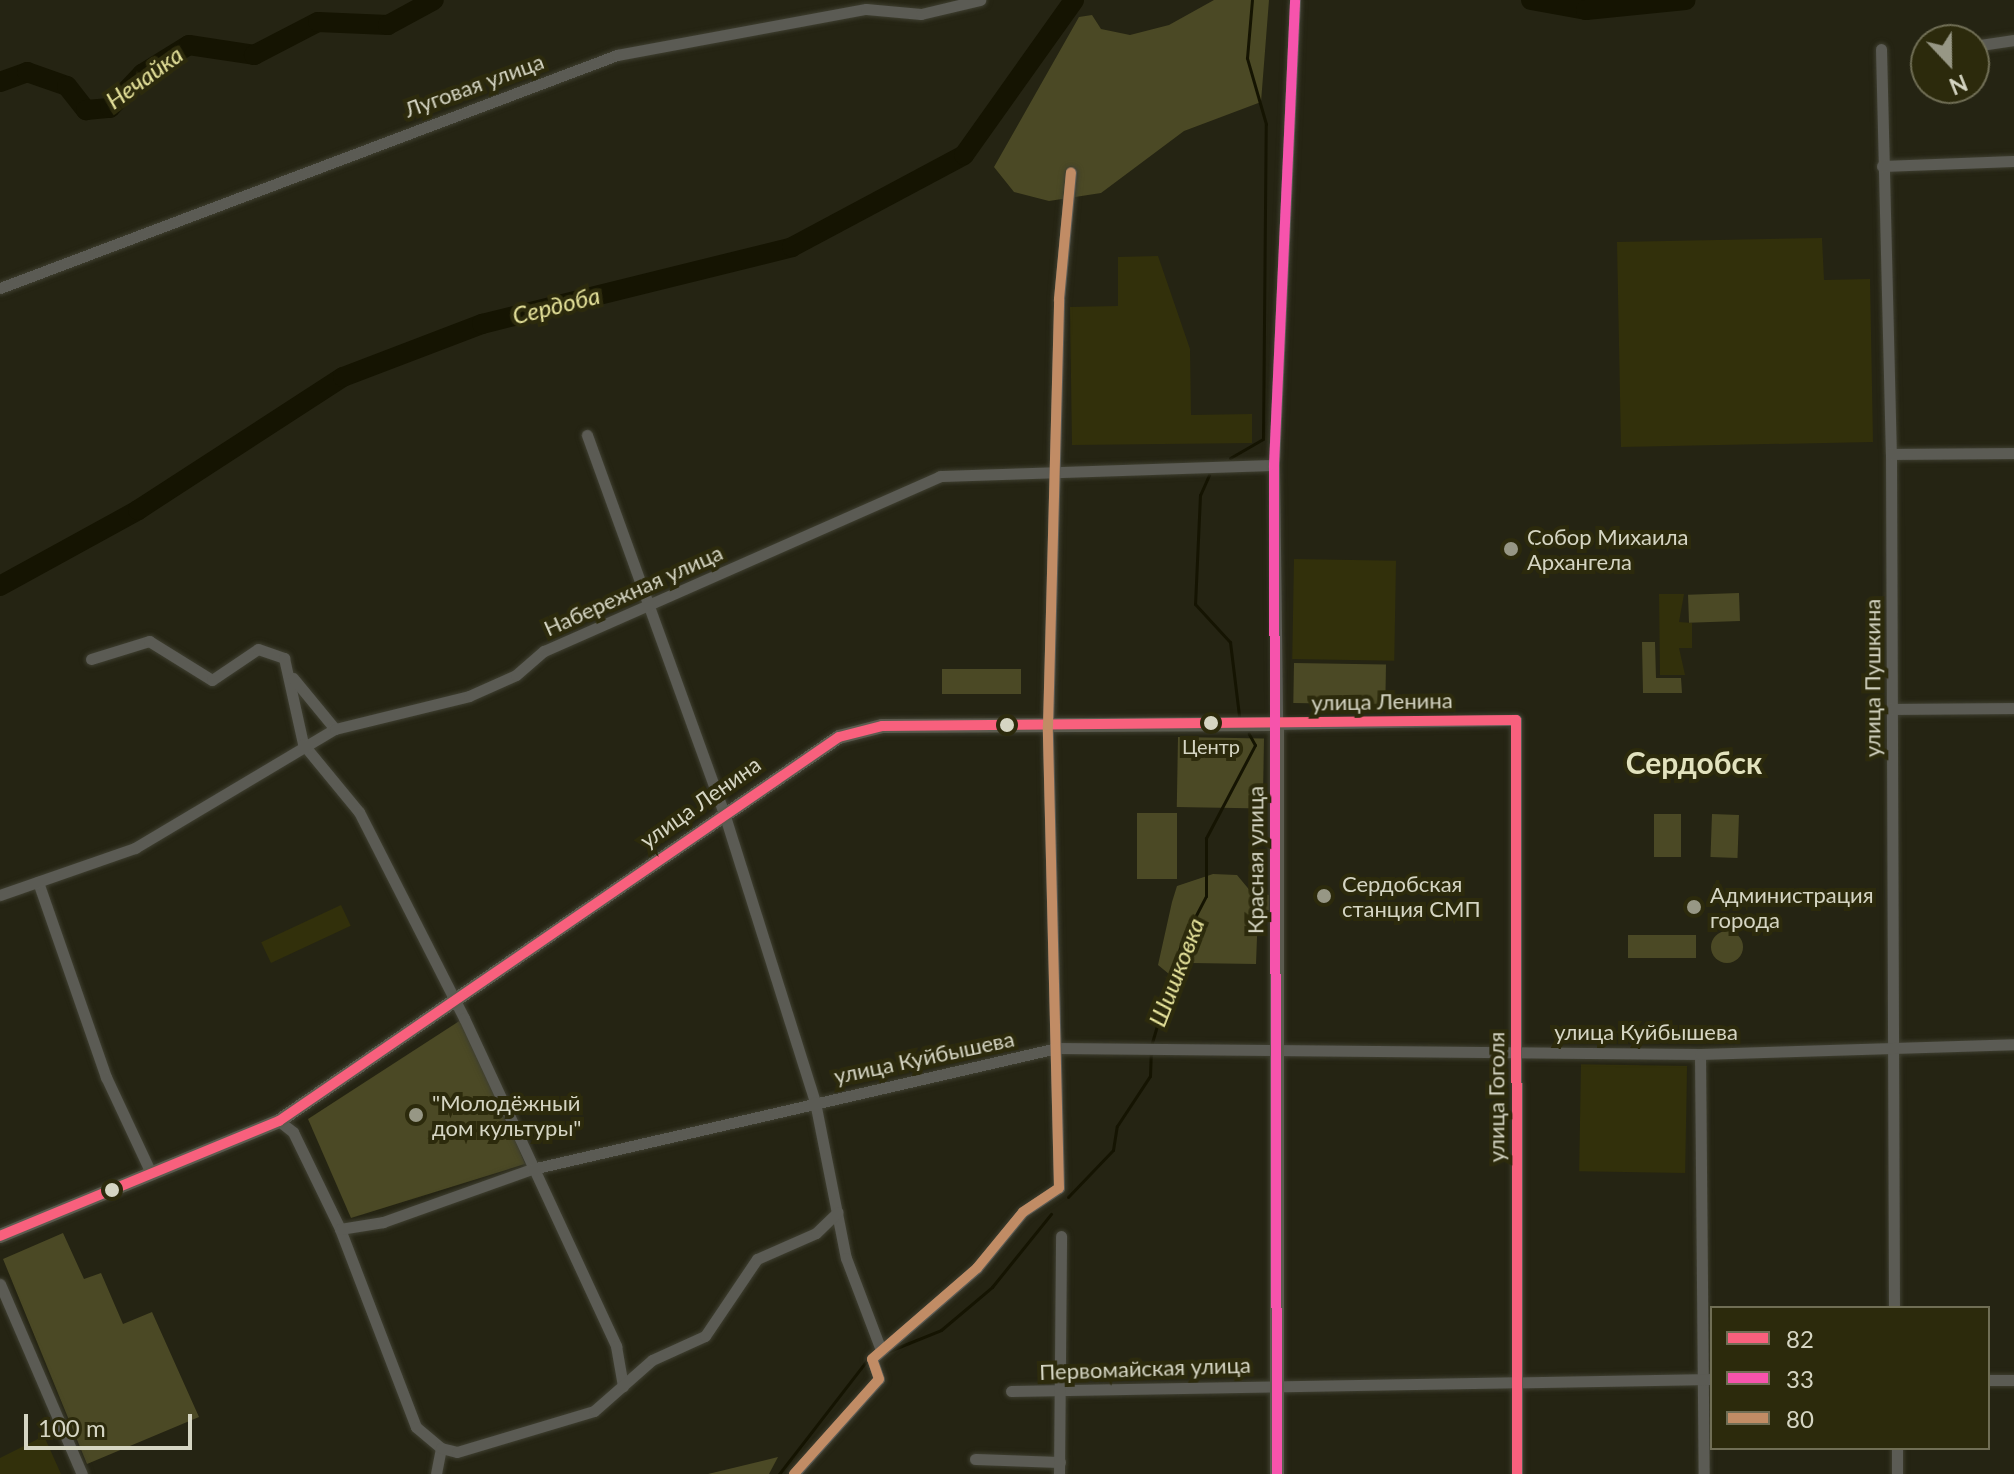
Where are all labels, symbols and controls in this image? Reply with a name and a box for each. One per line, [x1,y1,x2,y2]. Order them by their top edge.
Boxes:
north arrow [1910,24,1990,104]
water label: Нечайка [100,39,188,115]
street label: Луговая улица [401,48,547,122]
text: N [1946,69,1971,101]
water label: Сердоба [509,280,603,330]
place label: Собор Михаила Архангела [1527,523,1689,574]
street label: Набережная улица [539,539,727,641]
marker: Собор Михаила Архангела [1502,540,1520,558]
street label: улица Пушкина [1859,599,1885,757]
street label: улица Ленина [1311,687,1453,715]
marker: Центр [1203,715,1219,731]
unlabelled marker [999,717,1015,733]
place label: Центр [1182,734,1240,758]
district label: Сердобск [1626,744,1762,780]
street label: улица Ленина [635,751,765,853]
street label: Красная улица [1242,786,1268,934]
place label: Сердобская станция СМП [1342,870,1481,922]
place label: Администрация города [1710,881,1874,932]
marker: Сердобская станция СМП [1313,885,1335,907]
marker: Администрация города [1685,898,1703,916]
water label: Шишковка [1142,914,1210,1030]
street label: улица Куйбышева [1554,1019,1738,1045]
street label: улица Куйбышева [831,1025,1017,1089]
street label: улица Гоголя [1483,1032,1509,1162]
place label: "Молодёжный дом культуры" [432,1089,581,1140]
marker: "Молодёжный дом культуры" [407,1106,425,1124]
unlabelled marker [104,1182,120,1198]
legend [1710,1306,1990,1450]
text: 82 [1786,1324,1814,1353]
street label: Первомайская улица [1039,1351,1251,1385]
text: 33 [1786,1364,1814,1393]
scale bar [28,1398,196,1448]
text: 80 [1786,1404,1814,1433]
text: 100 m [38,1413,106,1442]

